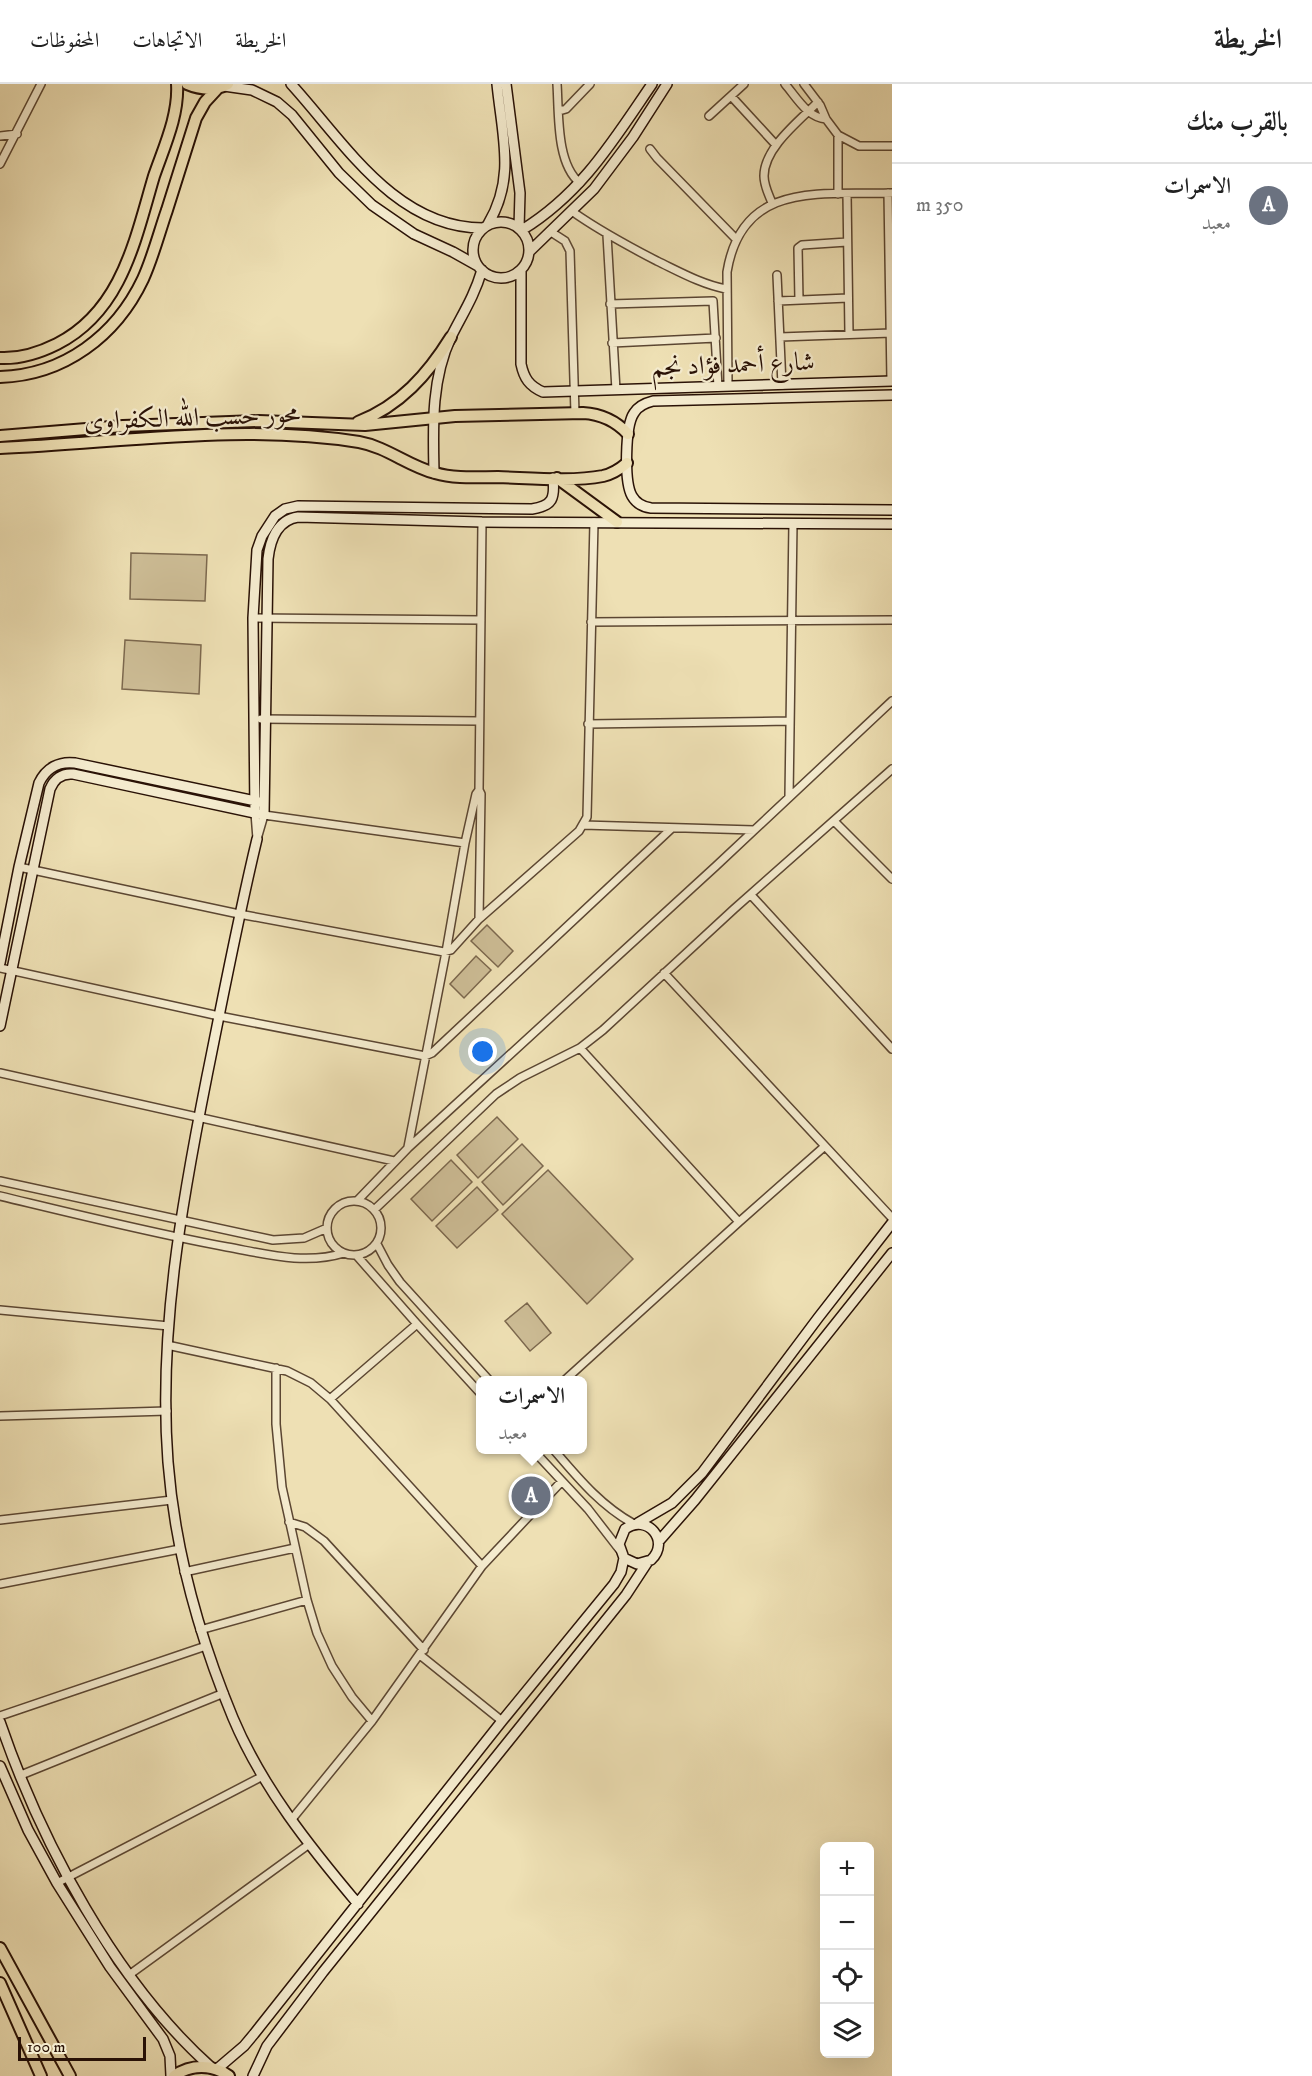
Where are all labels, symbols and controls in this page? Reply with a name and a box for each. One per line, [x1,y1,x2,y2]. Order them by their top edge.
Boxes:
text: الخريطة [1214,22,1282,57]
text: المحفوظات [30,28,99,54]
text: الاتجاهات [132,28,202,54]
text: الخريطة [235,28,286,54]
text: بالقرب منك [1186,106,1288,139]
text: الاسمرات [1164,173,1231,200]
text: 350 m [916,193,964,218]
text: A [1262,193,1275,218]
text: معبد [1202,211,1231,236]
street label: شارع أحمد فؤاد نجم [651,344,815,391]
street label: محور حسب الله الكفراوى [83,393,301,438]
your location [468,1037,497,1066]
popup [476,1376,587,1454]
text: الاسمرات [498,1383,565,1410]
text: معبد [498,1421,527,1446]
pin: A [512,1474,550,1518]
map controls [820,1842,874,2058]
button: + [820,1842,874,1896]
button: − [820,1896,874,1950]
button: locate [820,1950,874,2004]
button: layers [820,2004,874,2058]
scale bar [18,2034,146,2062]
text: 100 m [27,2037,66,2057]

